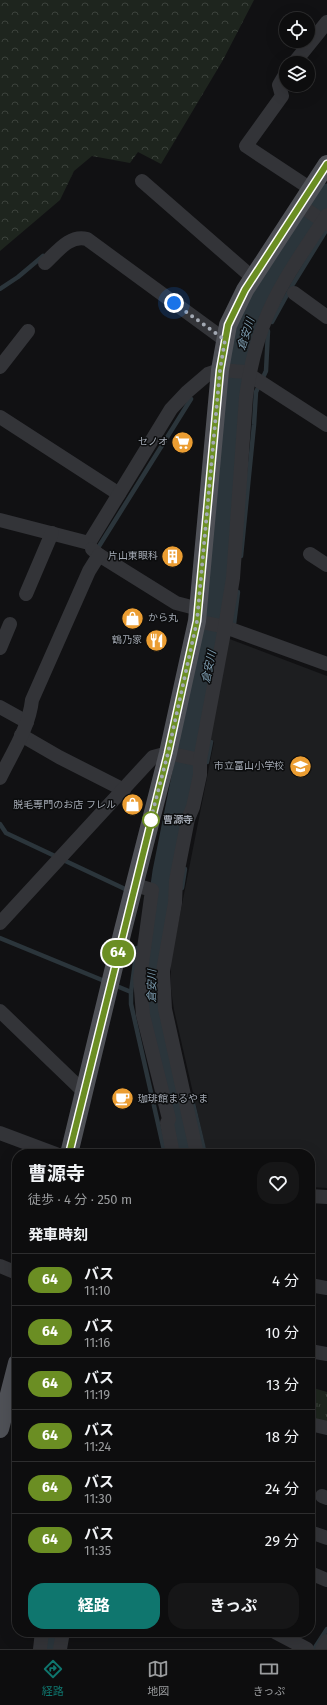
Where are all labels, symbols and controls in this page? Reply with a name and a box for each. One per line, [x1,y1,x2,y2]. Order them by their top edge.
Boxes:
map controls [279,12,315,92]
button: locate [279,12,315,48]
button: layers [279,56,315,92]
your location [164,293,184,313]
water label: 倉安川 [235,315,258,352]
supermarket icon: セノオ [170,429,196,455]
place label: セノオ [138,436,168,448]
building icon: 片山東眼科 [160,543,186,569]
place label: 片山東眼科 [108,550,158,562]
shop icon: から丸 [120,605,146,631]
place label: から丸 [148,612,178,624]
restaurant icon: 鶴乃家 [144,627,170,653]
place label: 鶴乃家 [112,634,142,646]
water label: 倉安川 [199,649,219,684]
school or university icon: 市立富山小学校 [287,753,313,779]
place label: 市立富山小学校 [214,760,284,772]
shop icon: 脱毛専門のお店 フレル [119,792,145,818]
place label: 脱毛専門のお店 フレル [13,799,116,811]
marker: 曹源寺 [142,811,160,829]
place label: 曹源寺 [163,814,193,826]
line badge: 64 [100,940,136,966]
text: 64 [110,944,126,961]
water label: 倉安川 [145,968,159,1003]
cafe icon: 珈琲館まるやま [110,1086,136,1112]
place label: 珈琲館まるやま [138,1093,208,1105]
text: 曹源寺 [28,1162,85,1185]
button: heart [257,1162,299,1204]
text: 徒歩 · 4 分 · 250 m [28,1192,132,1207]
text: 発車時刻 [28,1226,88,1244]
text: バス [84,1265,114,1283]
text: 64 [42,1271,58,1288]
text: 4 分 [272,1272,299,1290]
text: 11:10 [84,1283,111,1298]
text: バス [84,1317,114,1335]
text: 64 [42,1323,58,1340]
text: 10 分 [265,1324,299,1342]
text: 11:16 [84,1335,110,1350]
text: バス [84,1369,114,1387]
text: 64 [42,1375,58,1392]
text: 13 分 [266,1376,299,1394]
text: 11:19 [84,1387,110,1402]
text: バス [84,1421,114,1439]
text: 64 [42,1427,58,1444]
text: 18 分 [265,1428,299,1446]
text: 11:24 [84,1439,111,1454]
text: バス [84,1473,114,1491]
text: 64 [42,1479,58,1496]
text: 24 分 [265,1480,299,1498]
text: 11:30 [84,1491,112,1506]
text: バス [84,1525,114,1543]
text: 64 [42,1531,58,1548]
text: 29 分 [265,1532,299,1550]
text: 11:35 [84,1543,111,1558]
button: 経路 [28,1583,160,1629]
button: きっぷ [168,1583,299,1629]
tab: 経路 [42,1658,64,1698]
tab: 地図 [147,1658,169,1698]
tab: きっぷ [253,1658,285,1698]

